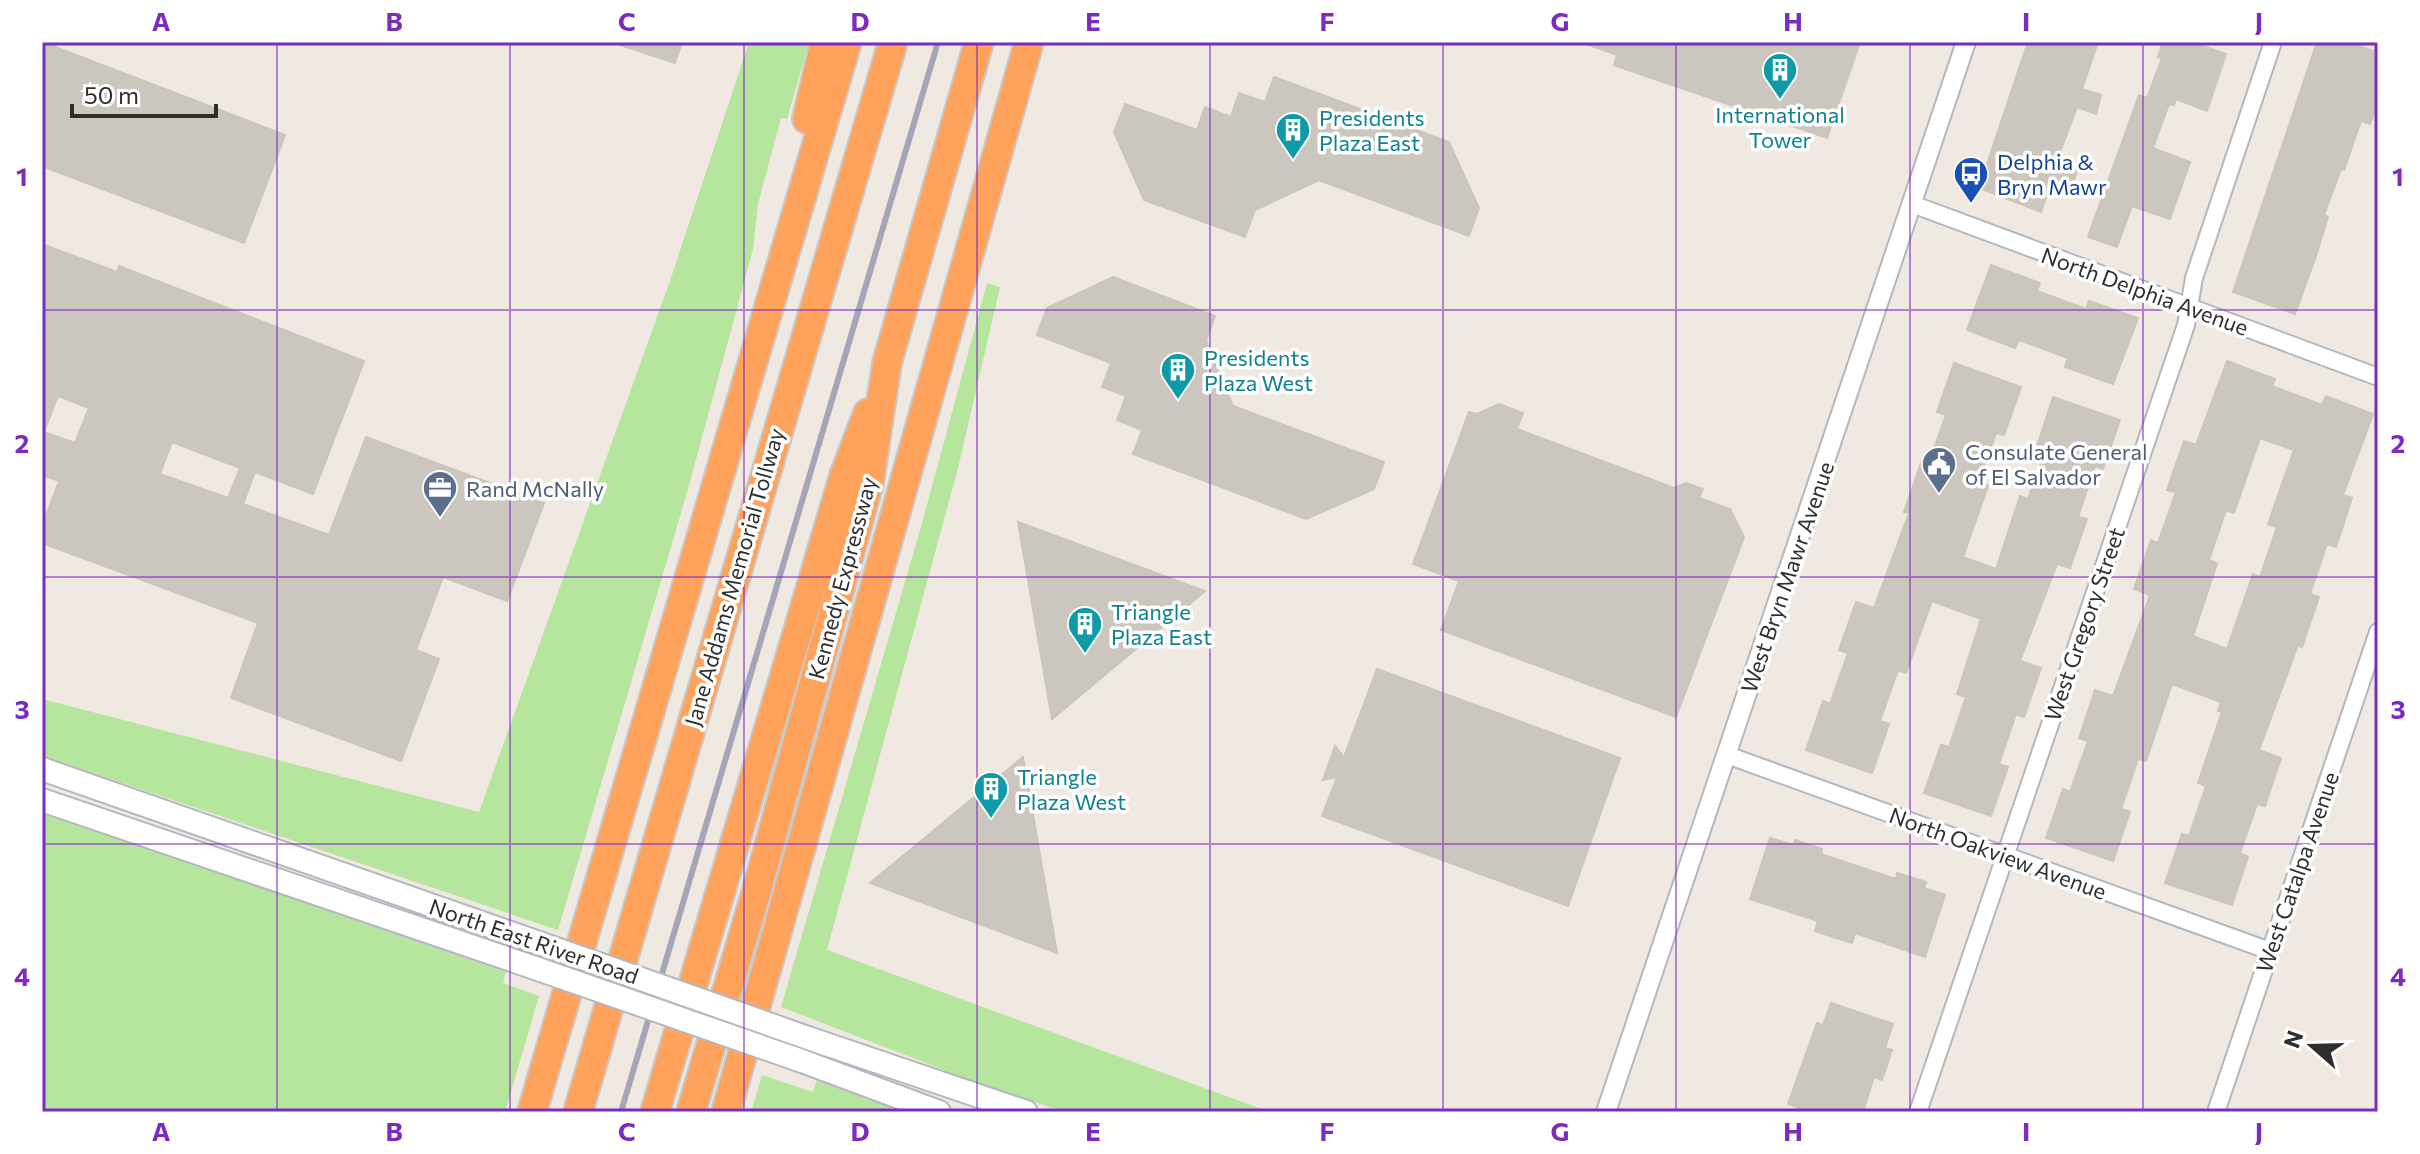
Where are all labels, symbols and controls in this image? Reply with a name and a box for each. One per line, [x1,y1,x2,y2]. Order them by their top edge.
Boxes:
text: A [152,5,171,36]
text: B [385,5,403,36]
text: C [618,5,636,36]
text: D [850,5,870,36]
text: E [1085,5,1101,36]
text: F [1319,5,1335,36]
text: G [1551,5,1569,36]
text: H [1783,5,1803,36]
text: I [2022,5,2030,36]
text: J [2255,5,2263,36]
building icon: International Tower [1761,51,1799,101]
scale bar [72,68,216,118]
text: 50 m [84,80,139,109]
place label: International Tower [1715,101,1845,153]
place label: Presidents Plaza East [1319,104,1424,156]
building icon: Presidents Plaza East [1274,111,1312,161]
place label: Delphia & Bryn Mawr [1997,148,2107,200]
bus stop icon: Delphia & Bryn Mawr [1952,155,1990,205]
text: 1 [16,160,28,191]
text: 1 [2392,160,2404,191]
street label: North Delphia Avenue [2038,241,2252,341]
place label: Presidents Plaza West [1204,344,1313,396]
building icon: Presidents Plaza West [1159,351,1197,401]
street label: Jane Addams Memorial Tollway [678,425,790,729]
text: 2 [15,427,29,458]
text: 2 [2391,427,2405,458]
place label: Consulate General of El Salvador [1965,438,2148,490]
public building icon: Consulate General of El Salvador [1920,445,1958,495]
street label: West Bryn Mawr Avenue [1735,458,1839,696]
office icon: Rand McNally [421,469,459,519]
street label: Kennedy Expressway [802,474,882,682]
place label: Rand McNally [466,475,604,502]
street label: West Gregory Street [2038,524,2130,724]
place label: Triangle Plaza East [1111,598,1212,650]
building icon: Triangle Plaza East [1066,605,1104,655]
text: 3 [14,693,30,724]
text: 3 [2390,693,2406,724]
place label: Triangle Plaza West [1017,763,1126,815]
street label: West Catalpa Avenue [2250,768,2344,976]
building icon: Triangle Plaza West [972,770,1010,820]
street label: North Oakview Avenue [1886,801,2110,905]
street label: North East River Road [426,893,642,989]
text: 4 [14,960,30,991]
text: 4 [2390,960,2406,991]
north arrow [2272,1006,2352,1086]
text: N [2277,1027,2308,1051]
text: A [152,1115,171,1146]
text: B [385,1115,403,1146]
text: C [618,1115,636,1146]
text: D [850,1115,870,1146]
text: E [1085,1115,1101,1146]
text: F [1319,1115,1335,1146]
text: G [1551,1115,1569,1146]
text: H [1783,1115,1803,1146]
text: I [2022,1115,2030,1146]
text: J [2255,1115,2263,1146]

